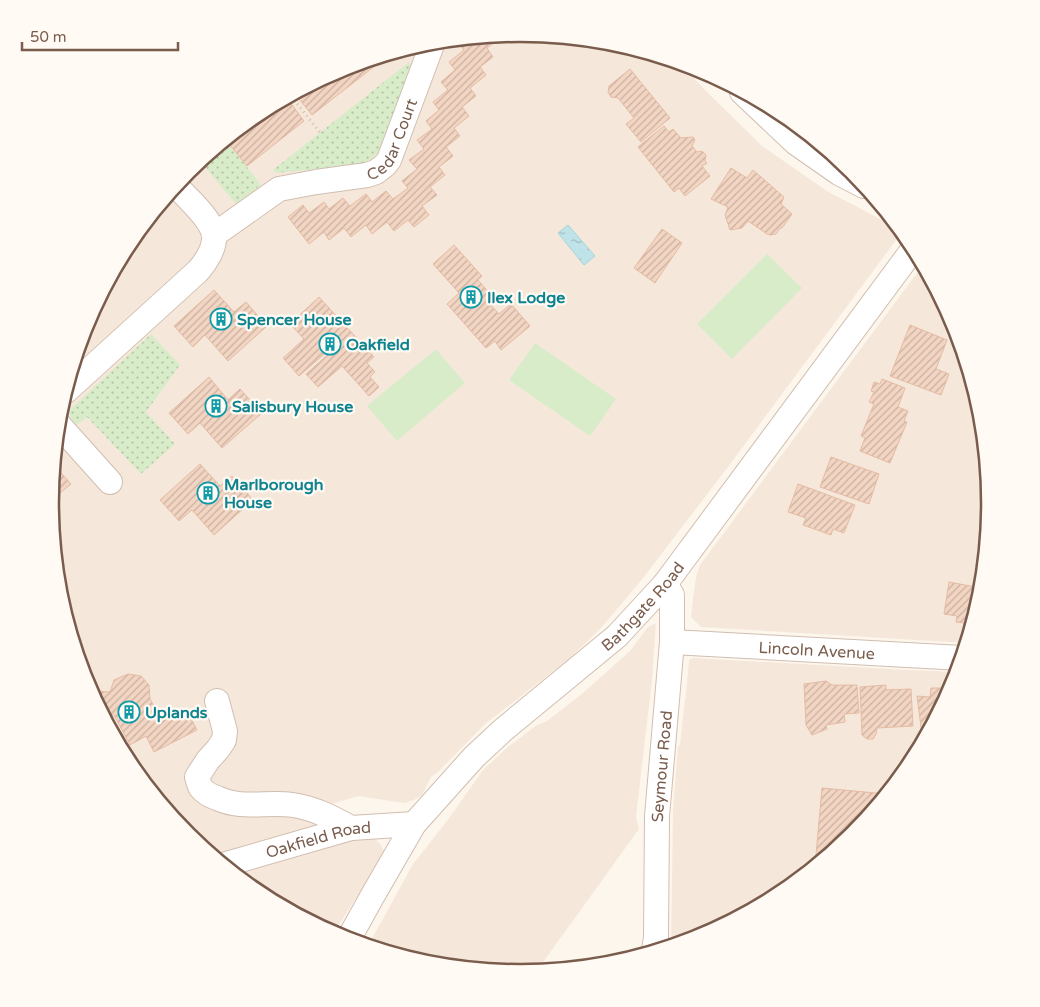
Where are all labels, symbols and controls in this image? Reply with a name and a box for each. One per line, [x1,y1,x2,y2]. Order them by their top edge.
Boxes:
scale bar [22,20,179,52]
text: 50 m [30,28,67,46]
street label: Cedar Court [364,96,422,185]
building icon: Ilex Lodge [459,285,483,309]
place label: Ilex Lodge [487,288,565,308]
building icon: Spencer House [209,307,233,331]
place label: Spencer House [237,310,352,330]
building icon: Oakfield [318,332,342,356]
place label: Oakfield [346,335,410,355]
building icon: Salisbury House [204,394,228,418]
place label: Salisbury House [232,397,353,417]
place label: Marlborough House [224,475,324,513]
building icon: Marlborough House [196,481,220,505]
street label: Bathgate Road [597,558,689,656]
street label: Lincoln Avenue [758,638,875,664]
building icon: Uplands [117,700,141,724]
place label: Uplands [145,703,208,723]
street label: Seymour Road [648,710,677,822]
street label: Oakfield Road [264,818,372,863]

